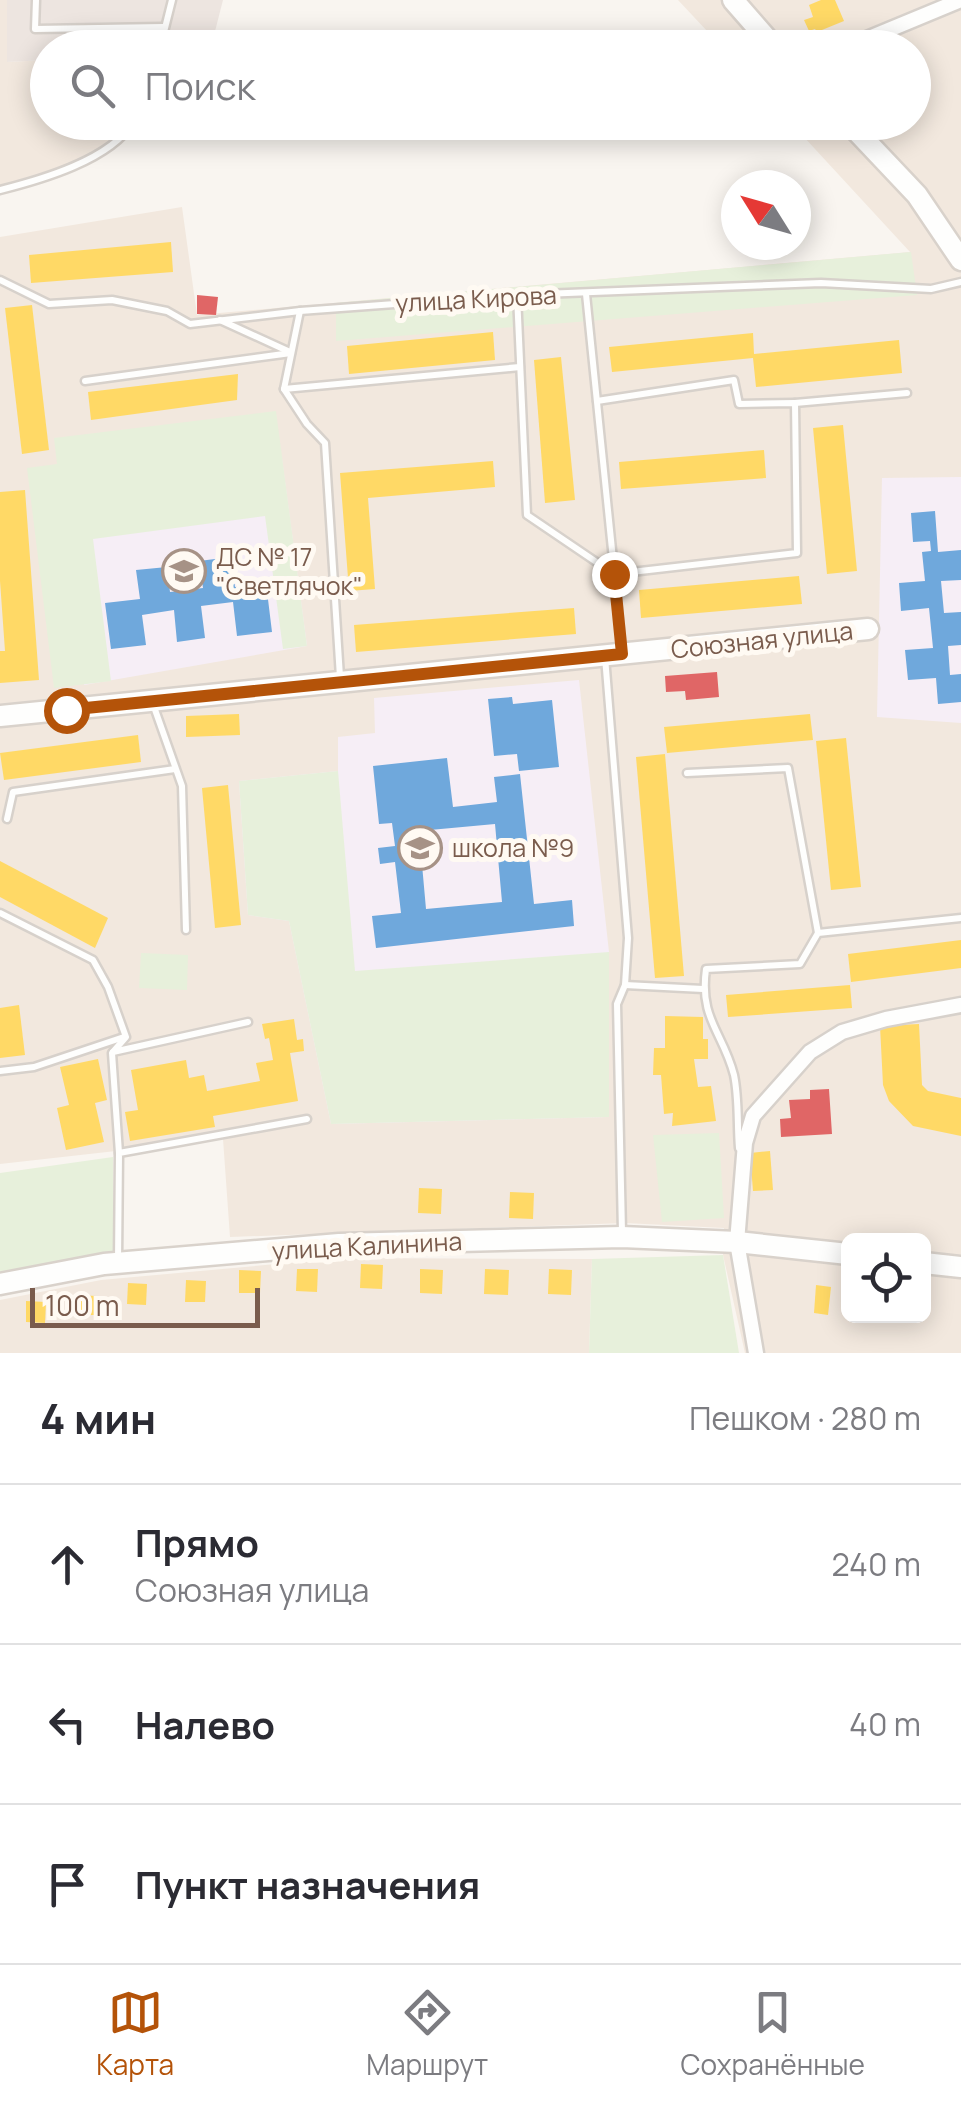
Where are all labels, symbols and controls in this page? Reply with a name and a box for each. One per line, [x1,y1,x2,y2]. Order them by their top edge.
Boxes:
search box [30,30,931,140]
icon: search [65,58,120,113]
text: Поиск [145,59,255,111]
north arrow [721,170,811,260]
street label: улица Кирова [394,277,558,320]
place label: ДС № 17 "Светлячок" [216,539,363,603]
school or university icon: ДС № 17 "Светлячок" [161,548,207,594]
route end [592,552,638,598]
street label: Союзная улица [669,613,855,666]
route start [44,688,90,734]
school or university icon: школа №9 [397,825,443,871]
place label: школа №9 [452,830,574,865]
street label: улица Калинина [271,1223,463,1268]
map controls [841,1233,931,1323]
button: locate [841,1233,931,1323]
scale bar [30,1283,260,1328]
text: 100 m [45,1286,119,1324]
text: 4 мин [40,1389,156,1447]
text: Пешком · 280 m [689,1396,921,1440]
text: Прямо [135,1516,259,1568]
icon: ahead [40,1537,95,1592]
text: 240 m [831,1542,921,1586]
text: Союзная улица [135,1568,369,1612]
icon: left [40,1697,95,1752]
text: Налево [135,1698,275,1750]
text: 40 m [849,1702,921,1746]
icon: arrive [40,1857,95,1912]
text: Пункт назначения [135,1858,480,1910]
tab: Карта [96,1985,174,2083]
tab: Маршрут [366,1985,488,2083]
tab: Сохранённые [681,1985,865,2083]

